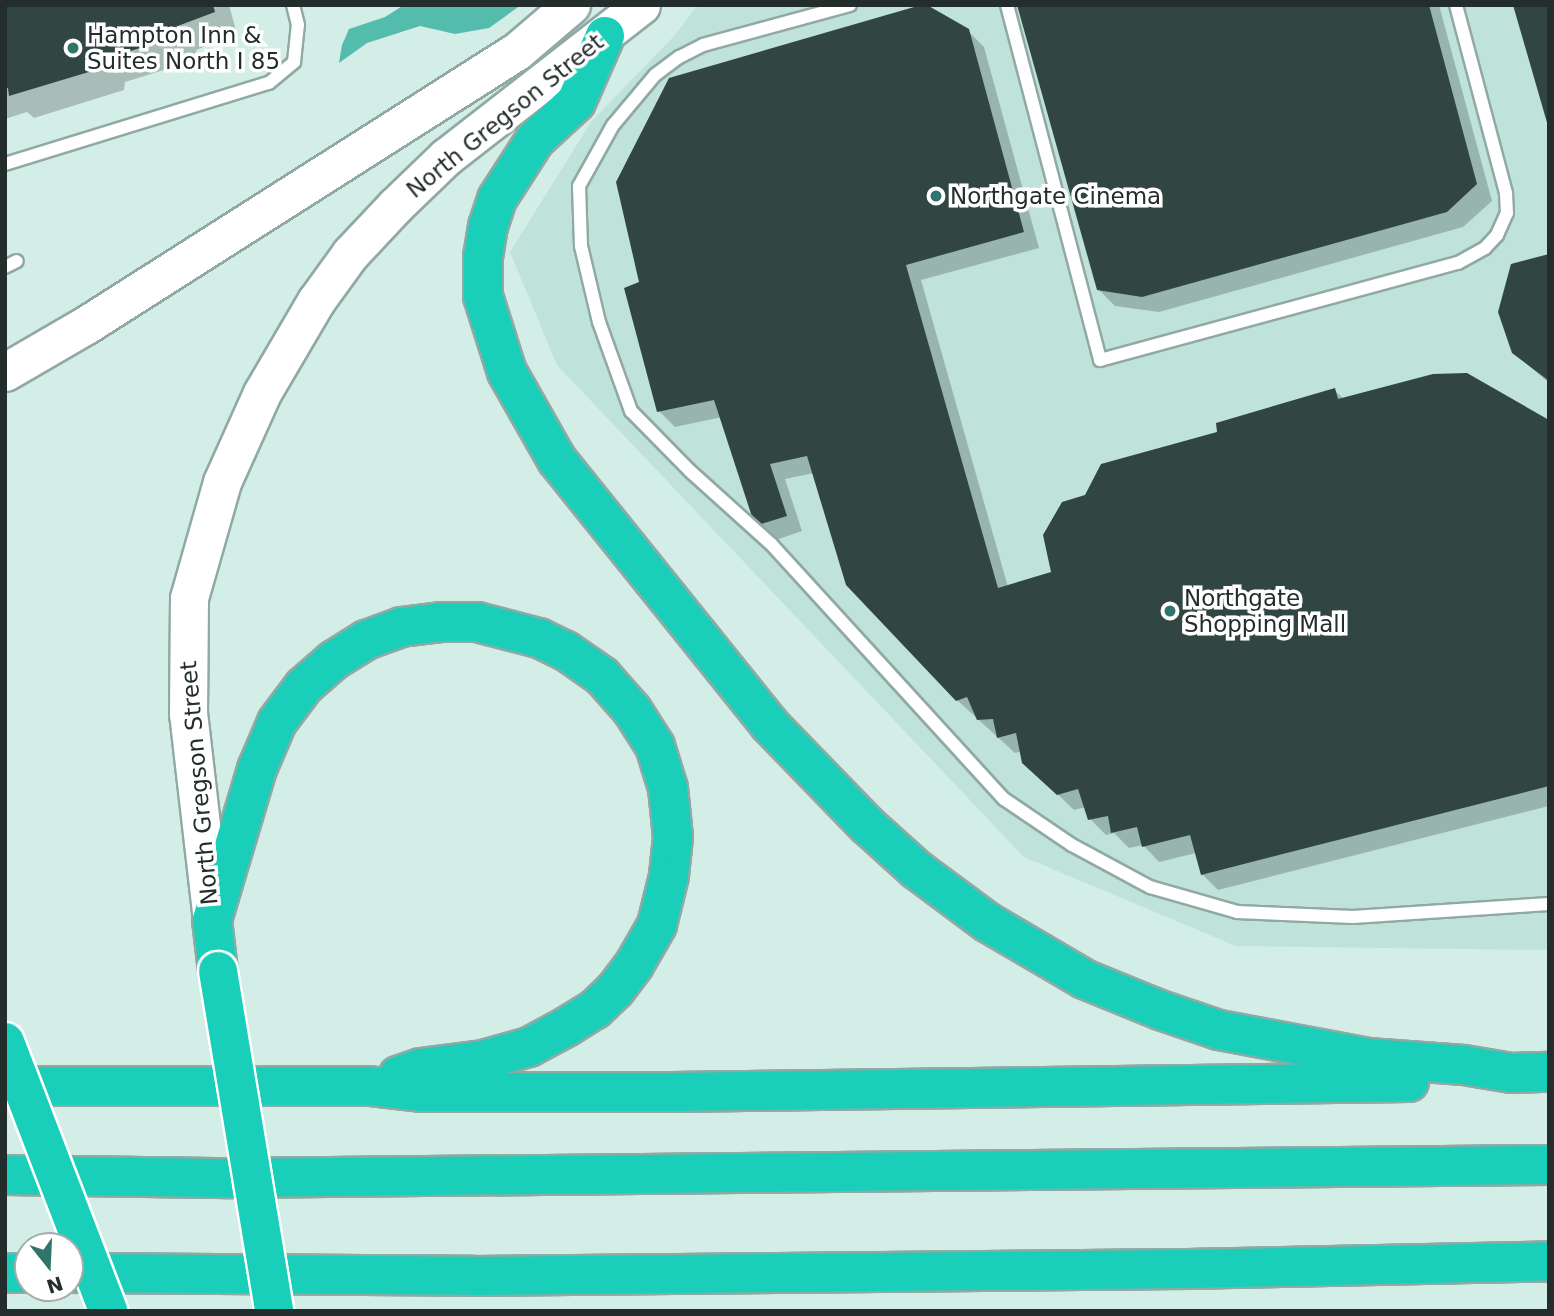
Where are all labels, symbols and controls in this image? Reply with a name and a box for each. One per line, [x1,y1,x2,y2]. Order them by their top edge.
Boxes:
place label: Hampton Inn & Suites North I 85 [87,21,280,75]
street label: North Gregson Street [401,28,609,204]
marker: Hampton Inn & Suites North I 85 [65,40,81,56]
place label: Northgate Cinema [950,182,1161,210]
marker: Northgate Cinema [928,188,944,204]
place label: Northgate Shopping Mall [1184,584,1346,638]
marker: Northgate Shopping Mall [1162,603,1178,619]
street label: North Gregson Street [175,660,223,906]
north arrow [14,1232,84,1302]
text: N [44,1272,66,1298]

